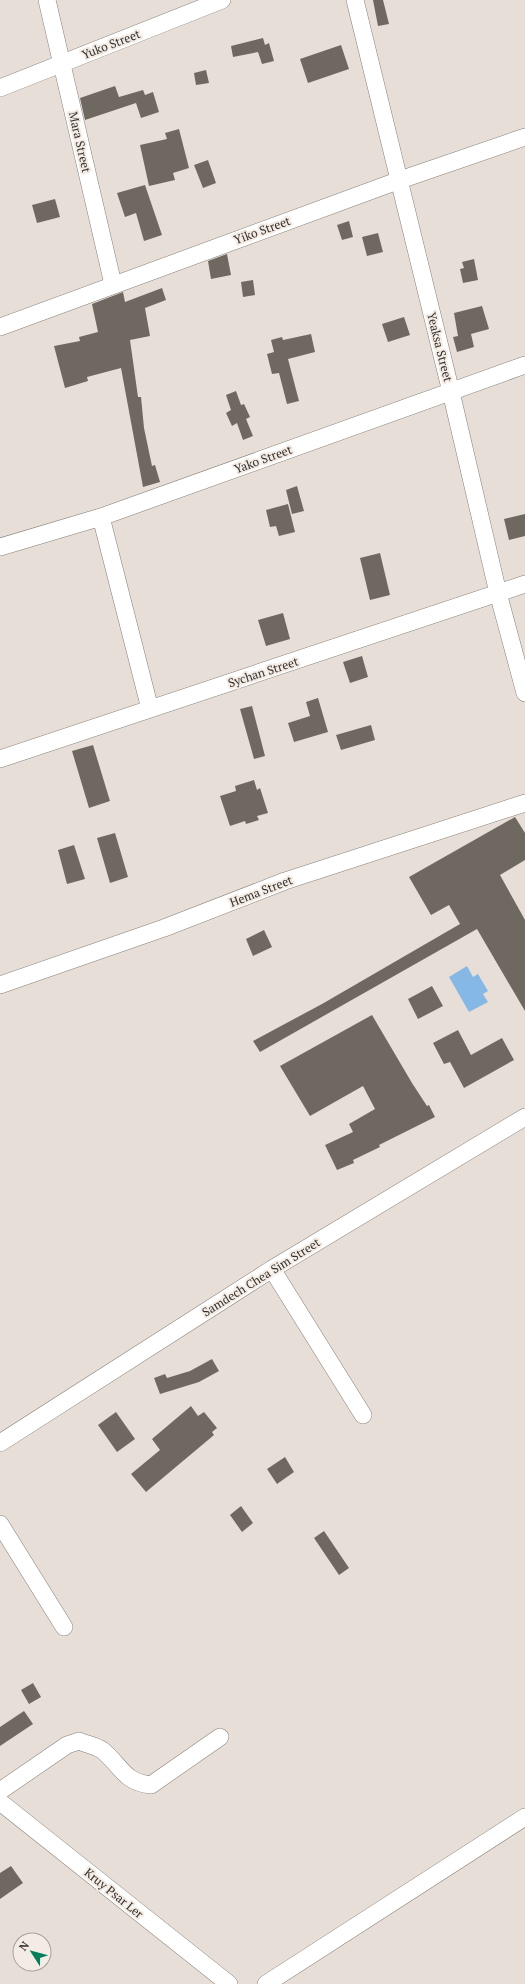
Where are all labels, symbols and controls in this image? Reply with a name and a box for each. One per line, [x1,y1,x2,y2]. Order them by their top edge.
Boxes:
street label: Yuko Street [80,26,143,62]
street label: Mara Street [66,110,94,174]
street label: Yiko Street [232,213,293,247]
street label: Yeaksa Street [424,311,456,384]
street label: Yako Street [232,441,294,476]
street label: Sychan Street [226,653,301,690]
street label: Hema Street [227,872,295,910]
street label: Samdech Chea Sim Street [199,1234,323,1319]
street label: Kruy Psar Ler [82,1865,147,1922]
north arrow [12,1932,52,1972]
text: N [16,1938,32,1954]

